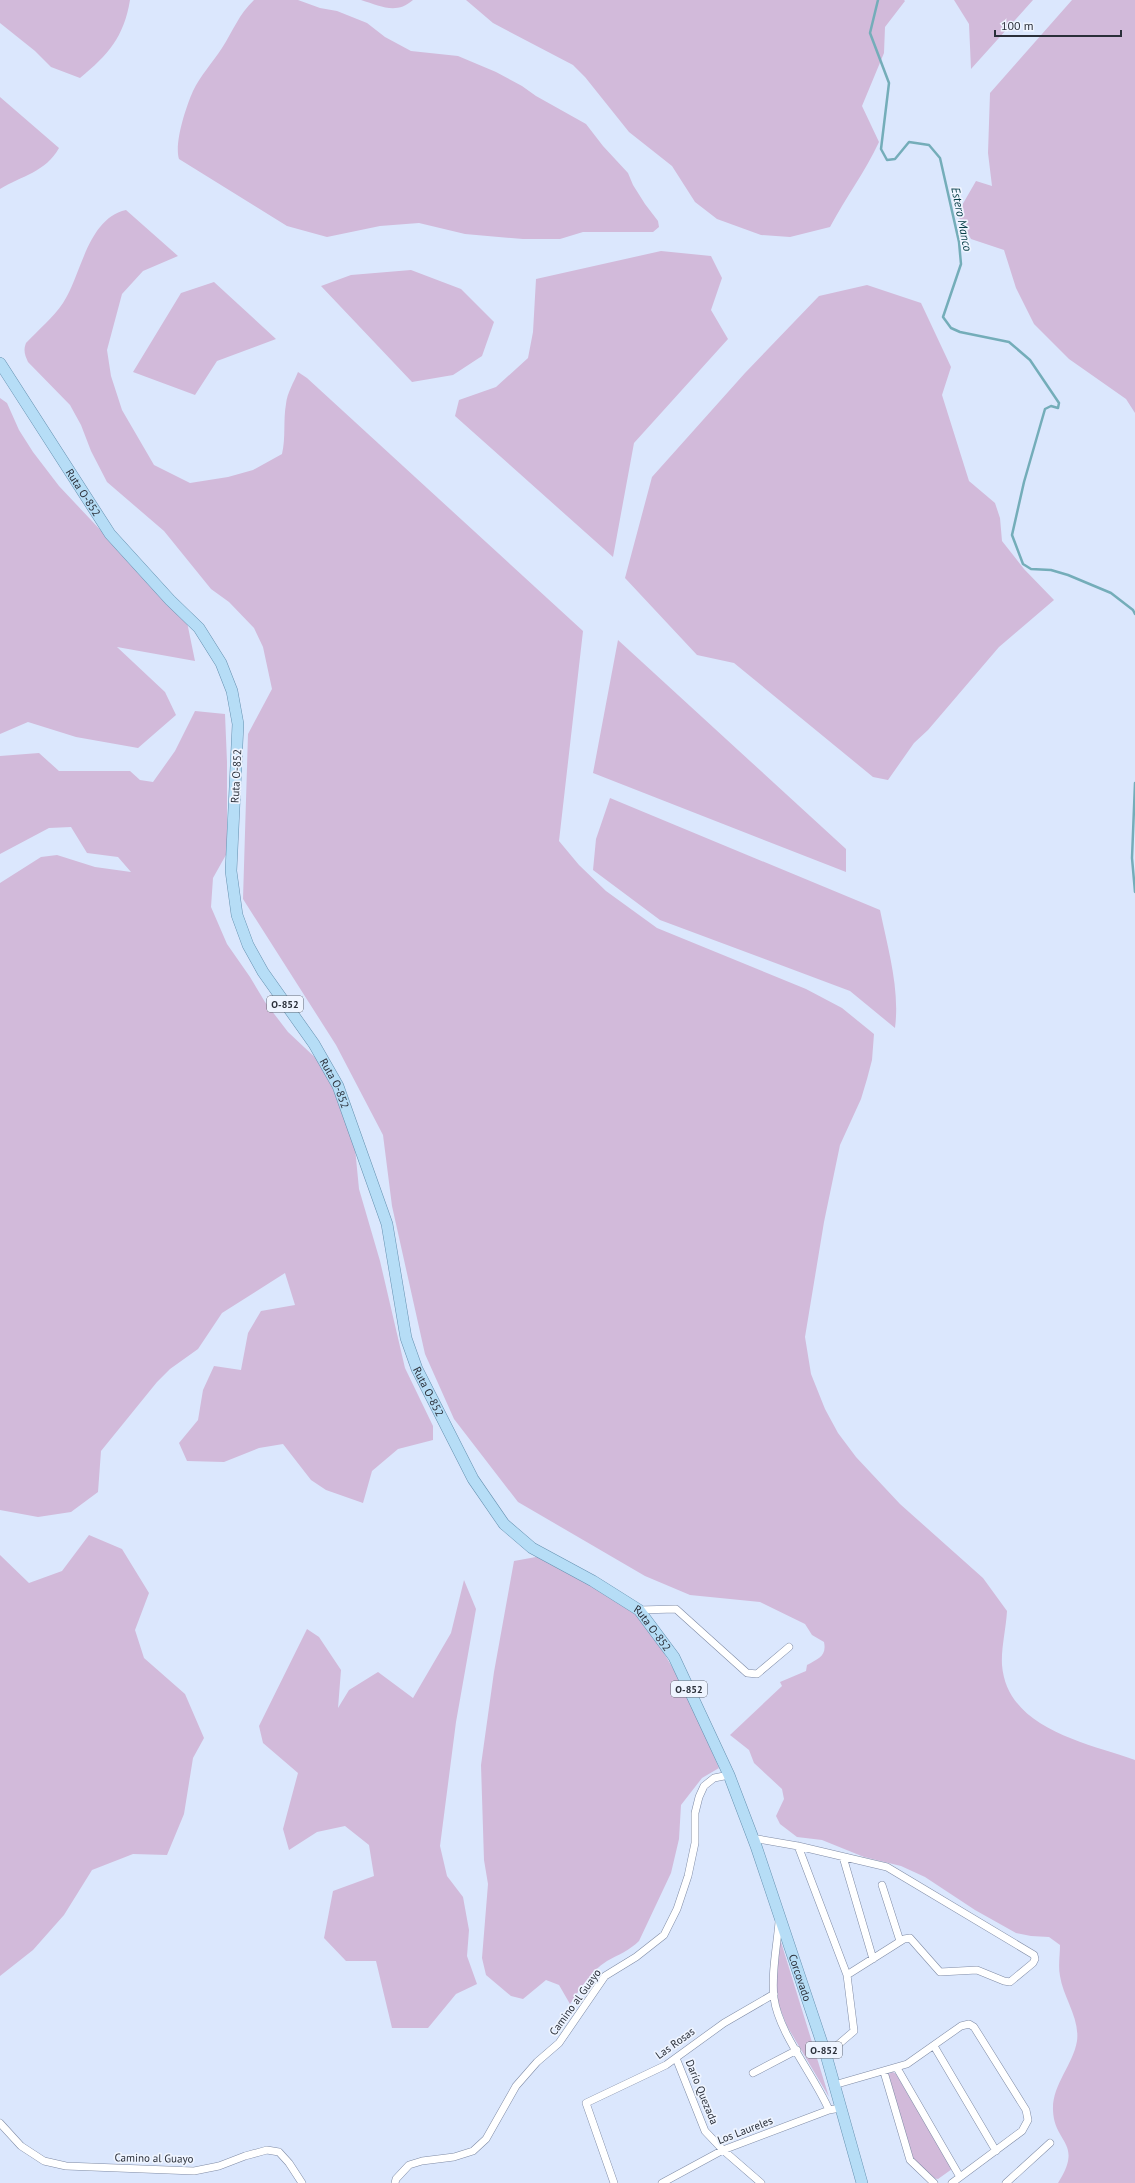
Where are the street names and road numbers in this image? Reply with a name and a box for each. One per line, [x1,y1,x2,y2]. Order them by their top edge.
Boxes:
street label: Ruta O-852 [63,466,104,519]
street label: Ruta O-852 [228,749,244,803]
road number: O-852 [267,996,303,1012]
street label: Ruta O-852 [317,1056,352,1110]
street label: Ruta O-852 [410,1364,447,1419]
street label: Ruta O-852 [632,1602,674,1654]
road number: O-852 [671,1681,707,1697]
street label: Corcovado [786,1952,814,2003]
street label: Camino al Guayo [546,1966,604,2038]
street label: Las Rosas [653,2024,698,2062]
road number: O-852 [806,2042,842,2058]
street label: Darío Quezada [683,2057,721,2127]
street label: Los Laureles [715,2113,775,2147]
street label: Camino al Guayo [114,2150,194,2166]

